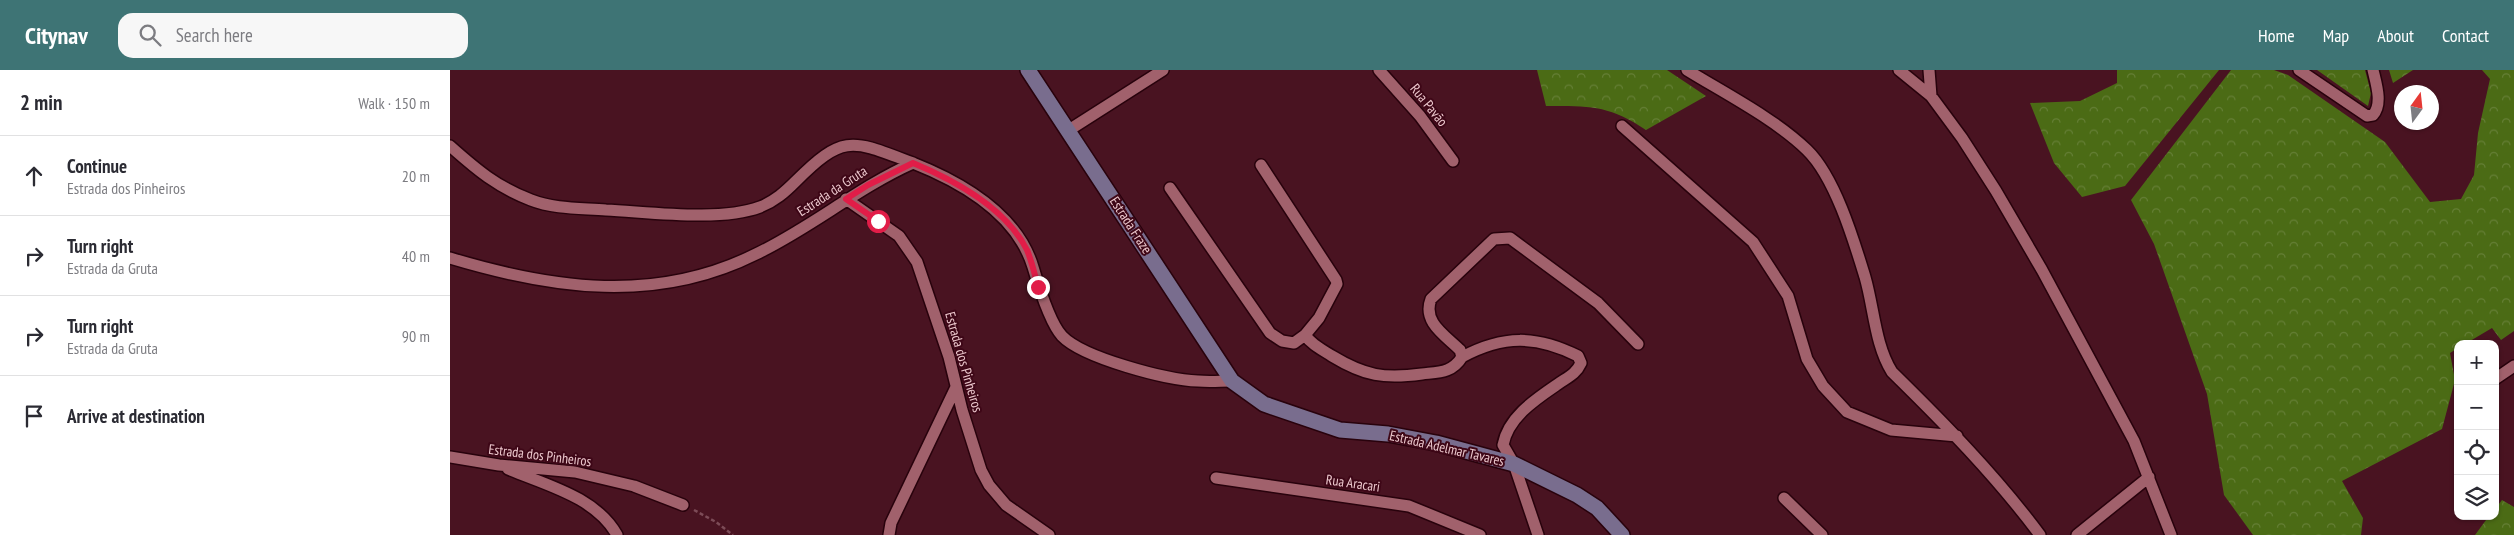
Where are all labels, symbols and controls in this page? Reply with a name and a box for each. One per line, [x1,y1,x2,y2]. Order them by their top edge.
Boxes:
search box [118,13,468,58]
text: Citynav [25,20,88,51]
icon: search [136,21,164,49]
text: Search here [176,23,253,47]
text: Home [2258,24,2295,47]
text: Map [2323,24,2349,47]
text: About [2377,24,2414,47]
text: Contact [2442,24,2489,47]
street label: Rua Pavão [1406,80,1452,130]
north arrow [2394,85,2439,130]
text: 2 min [20,89,62,116]
text: Walk · 150 m [358,93,430,113]
text: Continue [67,154,127,178]
icon: ahead [20,162,48,190]
street label: Estrada da Gruta [794,162,870,220]
text: 20 m [402,166,430,186]
text: Estrada dos Pinheiros [67,178,185,198]
street label: Estrada Fraze [1106,193,1156,257]
route start [867,210,890,233]
text: Turn right [67,234,133,258]
icon: right [20,242,48,270]
text: 40 m [402,246,430,266]
text: Estrada da Gruta [67,258,158,278]
route end [1027,276,1050,299]
street label: Estrada dos Pinheiros [941,310,987,415]
text: Turn right [67,314,133,338]
icon: right [20,322,48,350]
text: 90 m [402,326,430,346]
text: Estrada da Gruta [67,338,158,358]
map controls [2454,340,2499,520]
button: + [2454,340,2499,385]
button: − [2454,385,2499,430]
icon: arrive [20,402,48,430]
text: Arrive at destination [67,404,205,428]
street label: Estrada Adelmar Tavares [1388,426,1506,470]
button: locate [2454,430,2499,475]
street label: Estrada dos Pinheiros [488,440,593,470]
street label: Rua Aracari [1325,470,1381,496]
button: layers [2454,475,2499,520]

